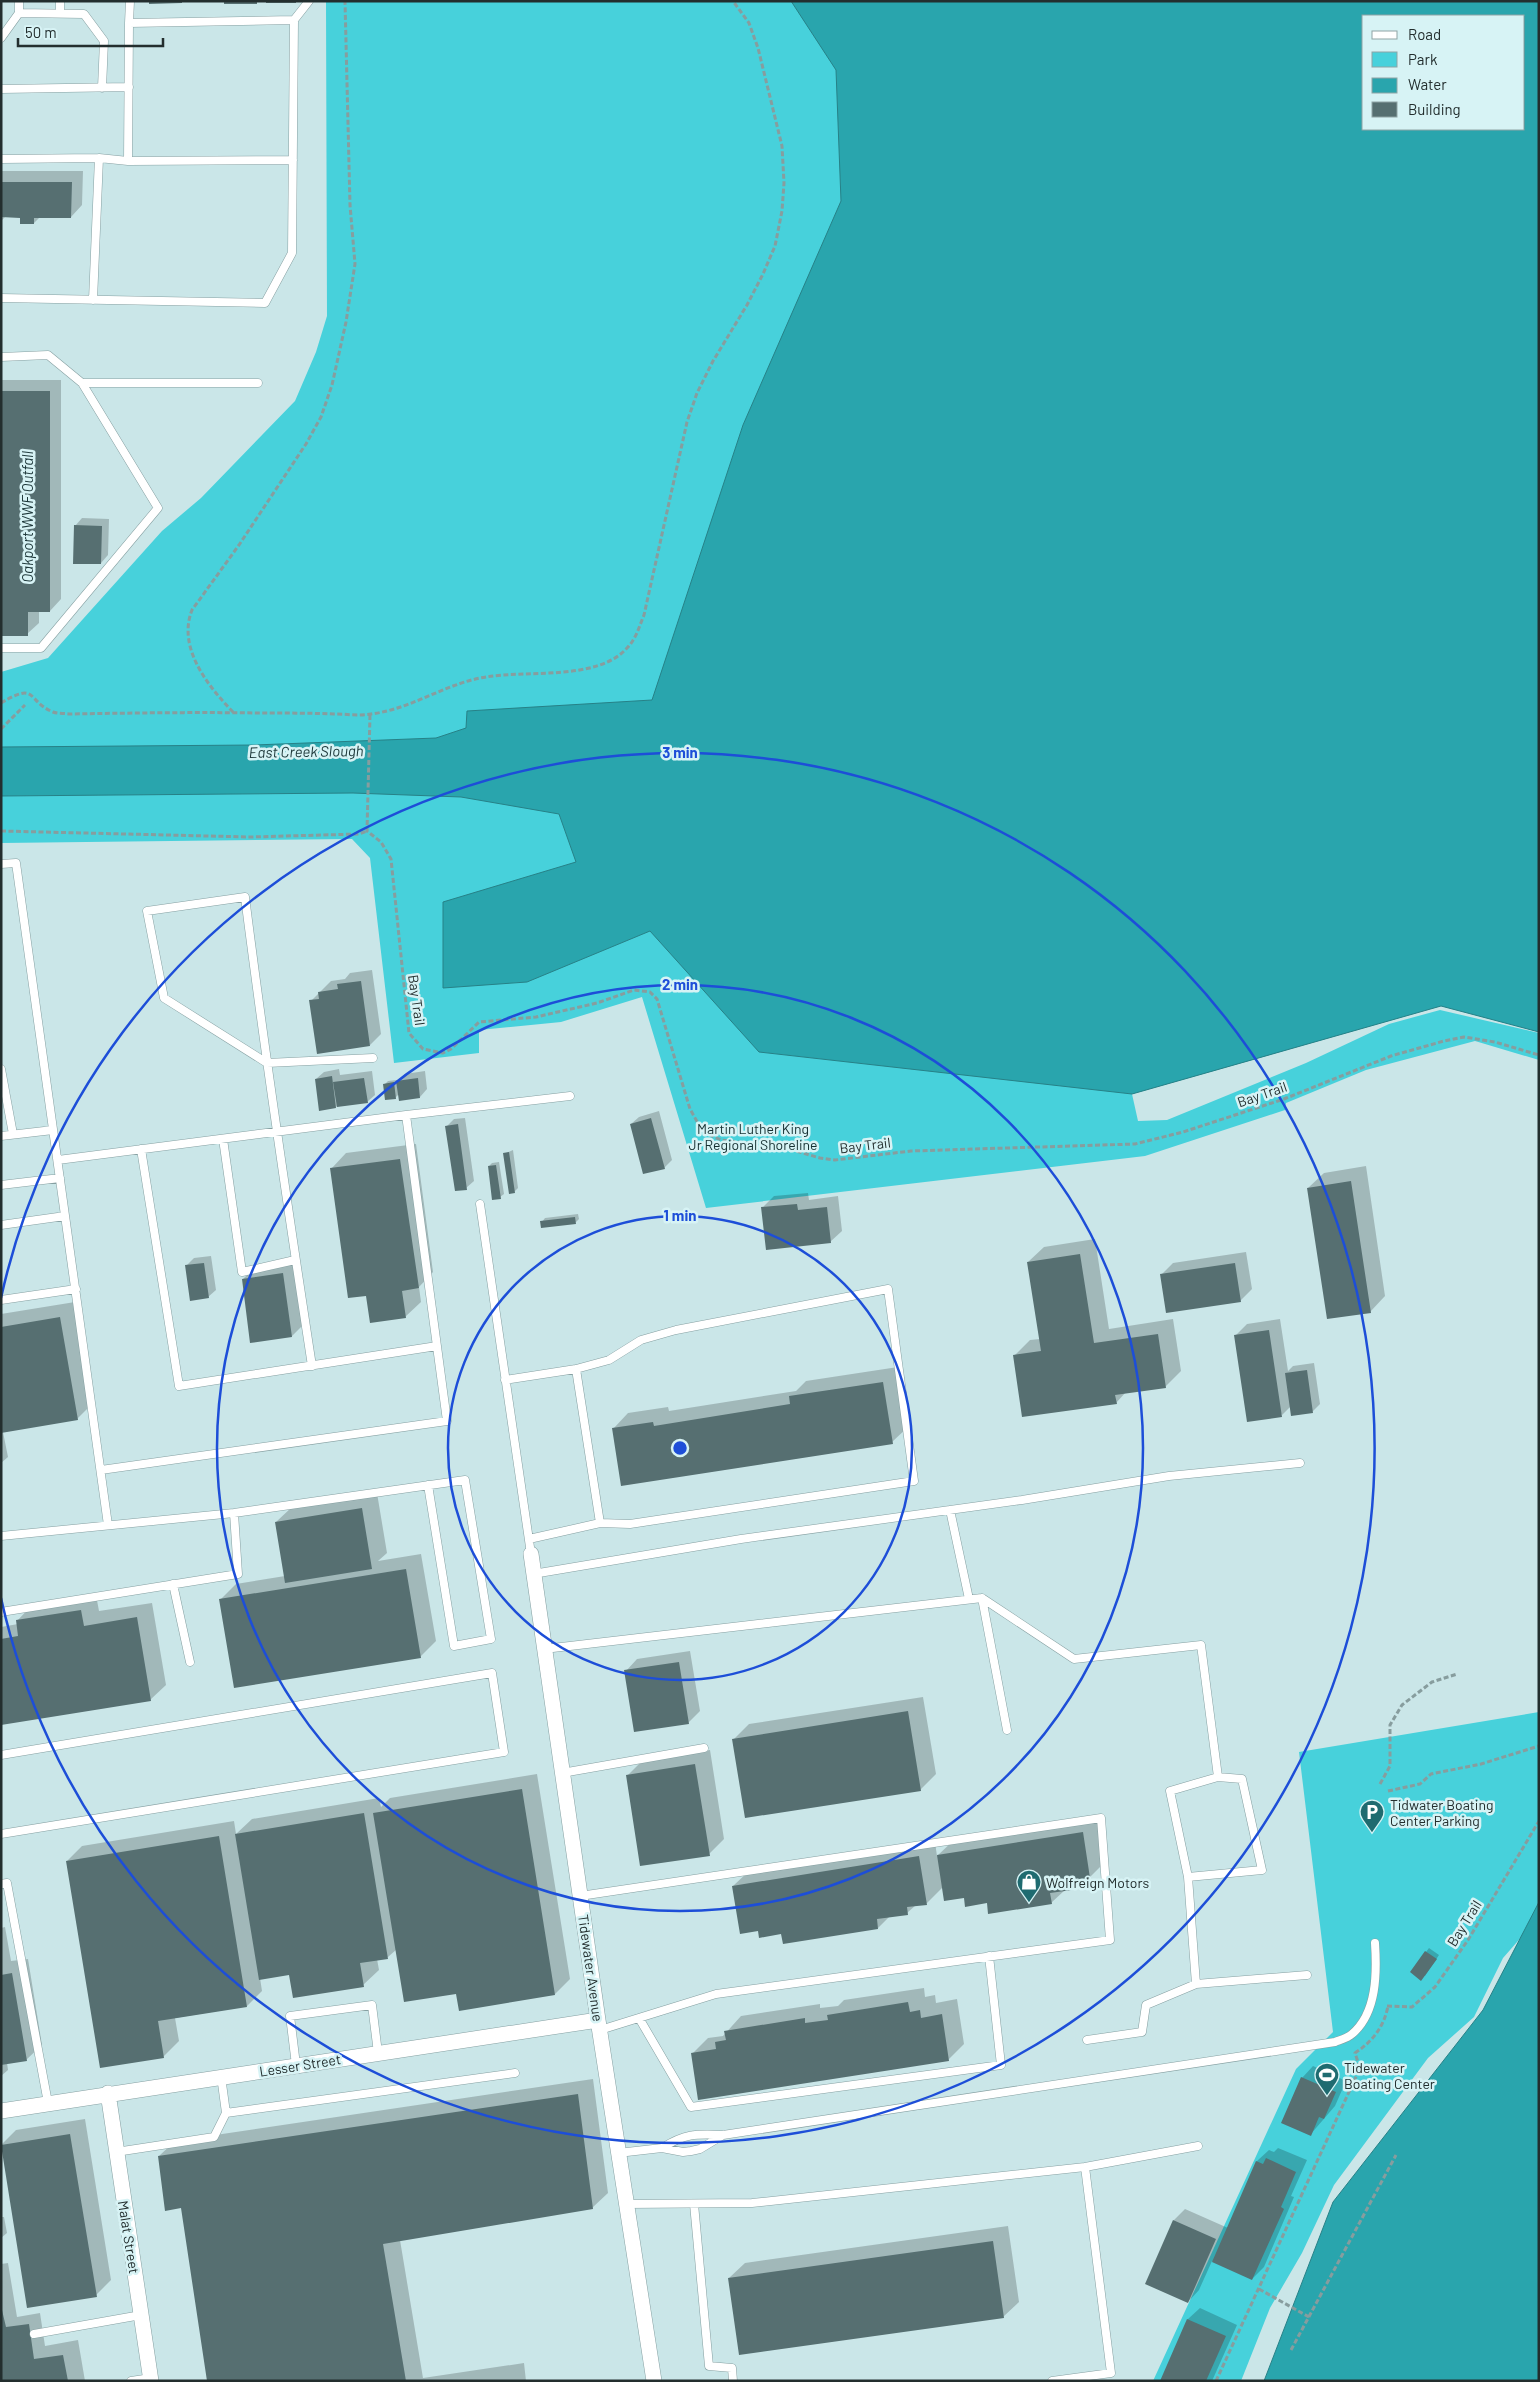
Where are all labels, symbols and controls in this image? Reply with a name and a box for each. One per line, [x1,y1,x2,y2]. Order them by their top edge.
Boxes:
scale bar [18,15,162,47]
legend [1362,15,1525,130]
text: 50 m [25,23,57,41]
text: Road [1408,25,1441,43]
text: Park [1408,50,1438,68]
text: Water [1408,75,1447,93]
text: Building [1408,100,1461,118]
water label: Oakport WWF Outfall [18,451,36,583]
water label: East Creek Slough [248,741,364,761]
text: 3 min [662,743,698,761]
street label: Bay Trail [405,973,429,1027]
text: 2 min [662,975,698,993]
street label: Bay Trail [1235,1078,1289,1110]
park label: Martin Luther King Jr Regional Shoreline [689,1120,817,1153]
street label: Bay Trail [839,1133,891,1157]
text: 1 min [664,1206,696,1224]
centre of rings [671,1439,689,1457]
place label: Tidwater Boating Center Parking [1390,1796,1493,1829]
parking icon: Tidwater Boating Center Parking [1359,1799,1385,1833]
shop icon: Wolfreign Motors [1016,1869,1042,1903]
place label: Wolfreign Motors [1046,1874,1149,1891]
street label: Bay Trail [1443,1897,1485,1949]
street label: Tidewater Avenue [575,1913,607,2023]
street label: Lesser Street [258,2050,342,2080]
place label: Tidewater Boating Center [1344,2059,1435,2092]
sports icon: Tidewater Boating Center [1314,2062,1340,2096]
street label: Malat Street [115,2199,143,2275]

